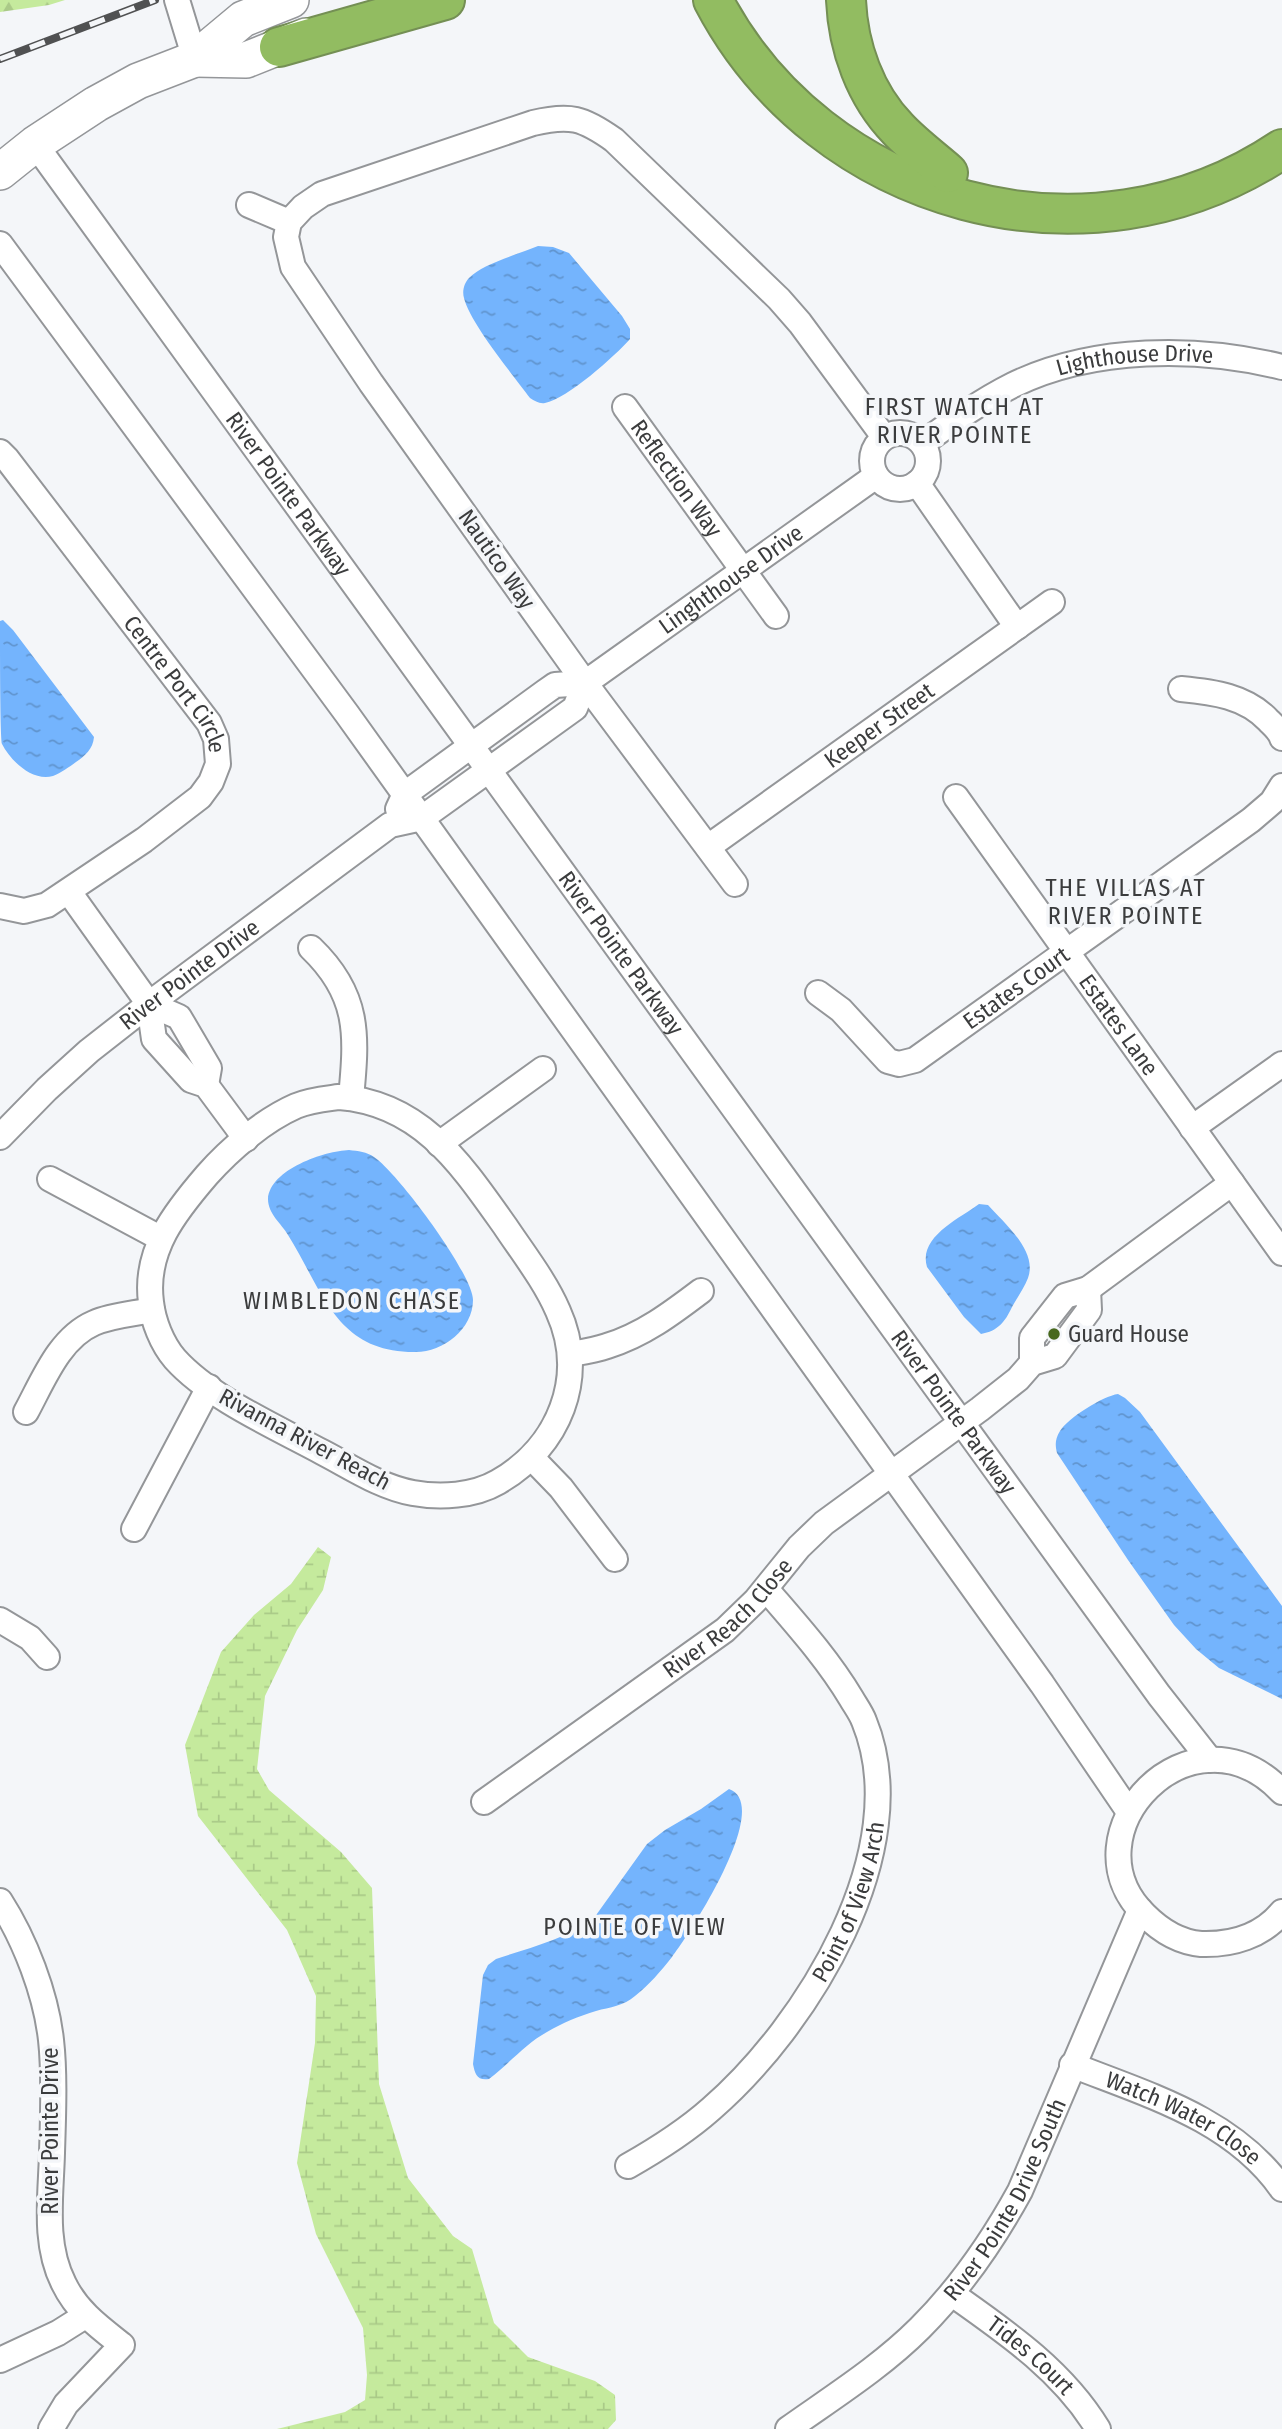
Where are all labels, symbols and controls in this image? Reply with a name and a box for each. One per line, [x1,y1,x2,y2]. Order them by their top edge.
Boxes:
street label: Lighthouse Drive [1053,339,1214,382]
district label: FIRST WATCH AT RIVER POINTE [865,393,1045,449]
street label: River Pointe Parkway [220,406,358,582]
street label: Reflection Way [625,414,729,543]
street label: Nautico Way [452,504,542,615]
street label: Linghthouse Drive [653,519,808,640]
street label: Centre Port Circle [118,610,231,754]
street label: Keeper Street [819,676,940,774]
street label: River Pointe Parkway [553,866,690,1041]
district label: THE VILLAS AT RIVER POINTE [1045,874,1207,930]
street label: River Pointe Drive [114,913,265,1036]
street label: Estates Court [957,940,1075,1035]
street label: Estates Lane [1073,969,1164,1081]
district label: WIMBLEDON CHASE [243,1287,461,1315]
place label: Guard House [1068,1320,1189,1348]
street label: River Pointe Parkway [885,1325,1023,1500]
marker: Guard House [1046,1326,1062,1342]
street label: Rivanna River Reach [214,1382,396,1496]
street label: River Reach Close [657,1552,798,1684]
street label: Point of View Arch [806,1820,890,1987]
district label: POINTE OF VIEW [543,1913,727,1941]
street label: River Pointe Drive [36,2047,64,2215]
street label: Watch Water Close [1102,2065,1267,2171]
street label: River Pointe Drive South [937,2094,1072,2306]
street label: Tides Court [982,2310,1081,2401]

